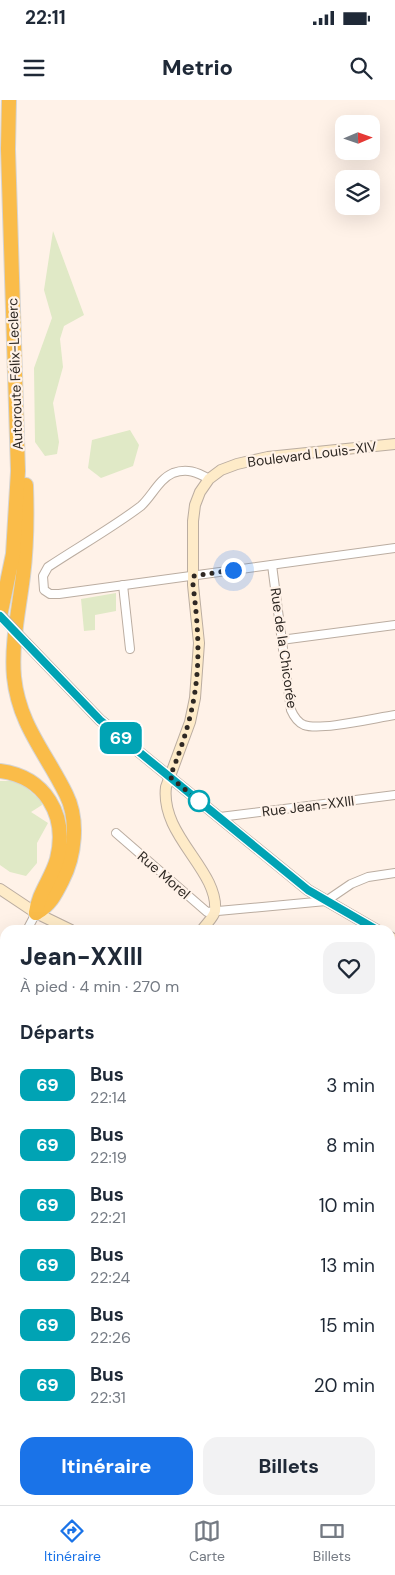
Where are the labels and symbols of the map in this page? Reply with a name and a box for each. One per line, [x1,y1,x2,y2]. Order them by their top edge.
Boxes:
north arrow [335,115,380,160]
street label: Autoroute Félix-Leclerc [3,298,27,450]
street label: Boulevard Louis-XIV [246,437,378,471]
your location [221,558,246,583]
street label: Rue de la Chicorée [267,587,301,709]
line badge: 69 [98,722,144,754]
unlabelled marker [188,790,210,812]
street label: Rue Jean-XXIII [261,791,355,821]
street label: Rue Morel [134,847,194,903]

